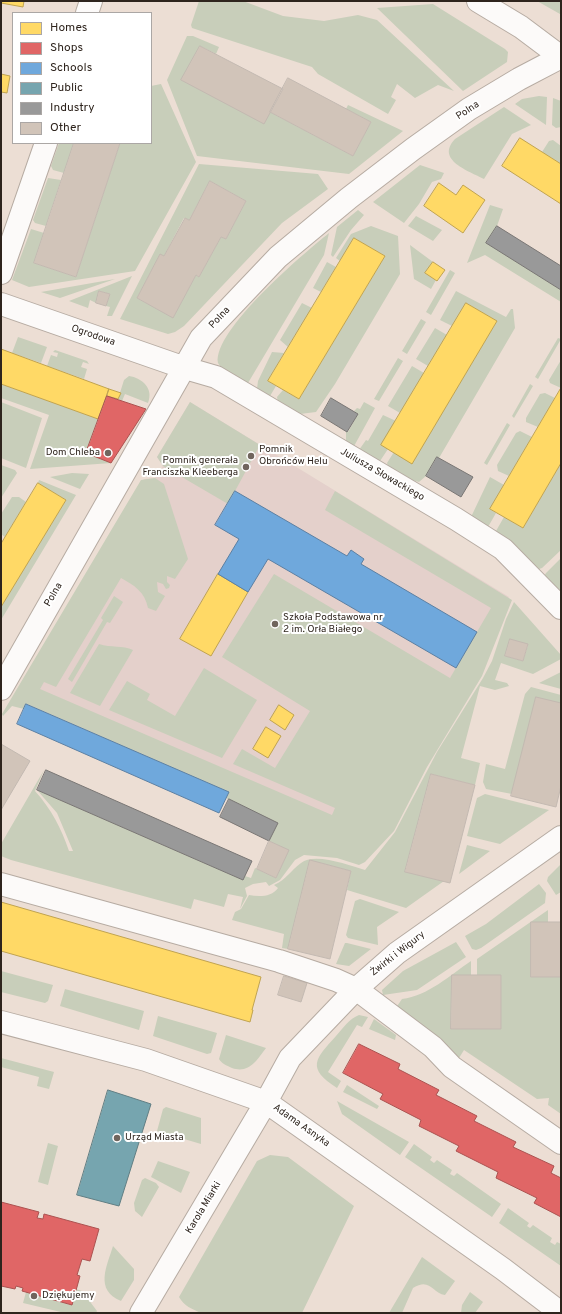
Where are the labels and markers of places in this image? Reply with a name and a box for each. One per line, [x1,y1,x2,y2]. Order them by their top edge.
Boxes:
place label: Pomnik Obrońców Helu [259,444,328,468]
place label: Dom Chleba [46,447,100,459]
marker: Dom Chleba [103,448,113,458]
marker: Pomnik Obrońców Helu [246,451,256,461]
place label: Pomnik generała Franciszka Kleeberga [142,455,238,478]
marker: Pomnik generała Franciszka Kleeberga [241,462,251,472]
place label: Szkoła Podstawowa nr 2 im. Orła Białego [283,612,383,636]
marker: Szkoła Podstawowa nr 2 im. Orła Białego [270,619,280,629]
place label: Urząd Miasta [125,1132,183,1144]
marker: Urząd Miasta [112,1133,122,1143]
place label: Dziękujemy [42,1290,95,1302]
marker: Dziękujemy [29,1291,39,1301]

